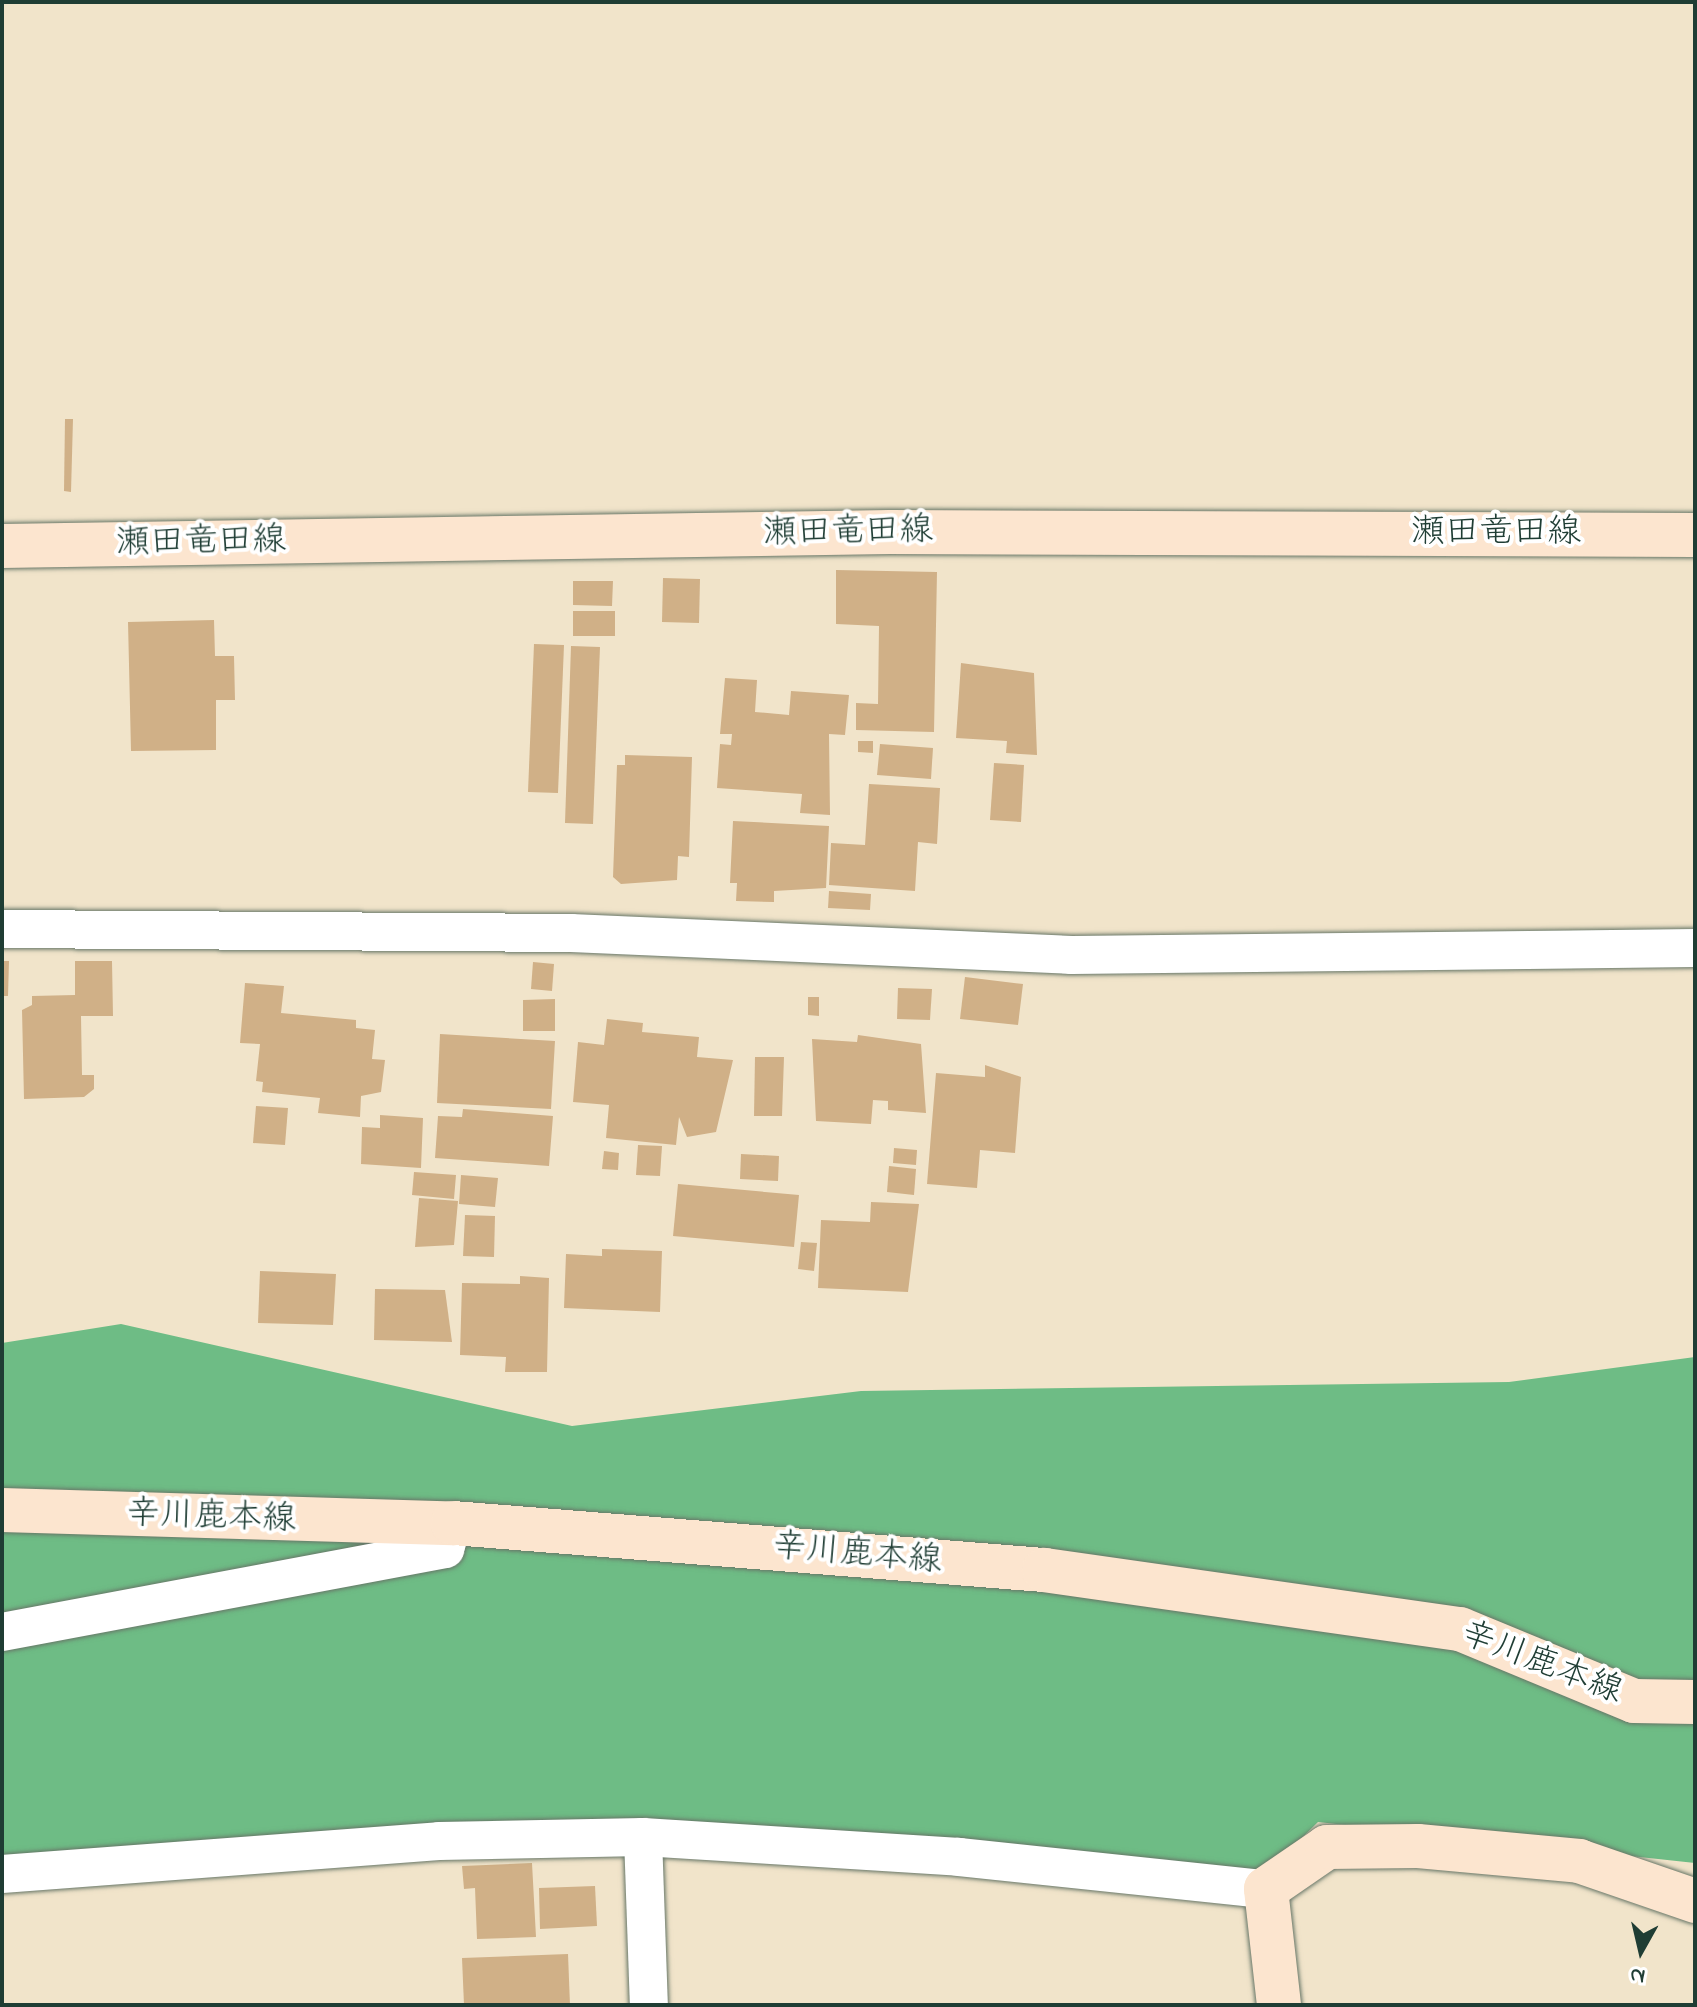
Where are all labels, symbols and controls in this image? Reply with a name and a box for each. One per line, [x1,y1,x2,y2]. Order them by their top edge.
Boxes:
street label: 瀬田竜田線 [763,511,933,555]
street label: 瀬田竜田線 [1411,514,1581,554]
street label: 瀬田竜田線 [116,521,286,565]
street label: 辛川鹿本線 [125,1495,297,1541]
street label: 辛川鹿本線 [771,1527,943,1583]
street label: 辛川鹿本線 [1454,1614,1628,1714]
north arrow [1601,1911,1681,1991]
text: N [1628,1958,1647,1992]

